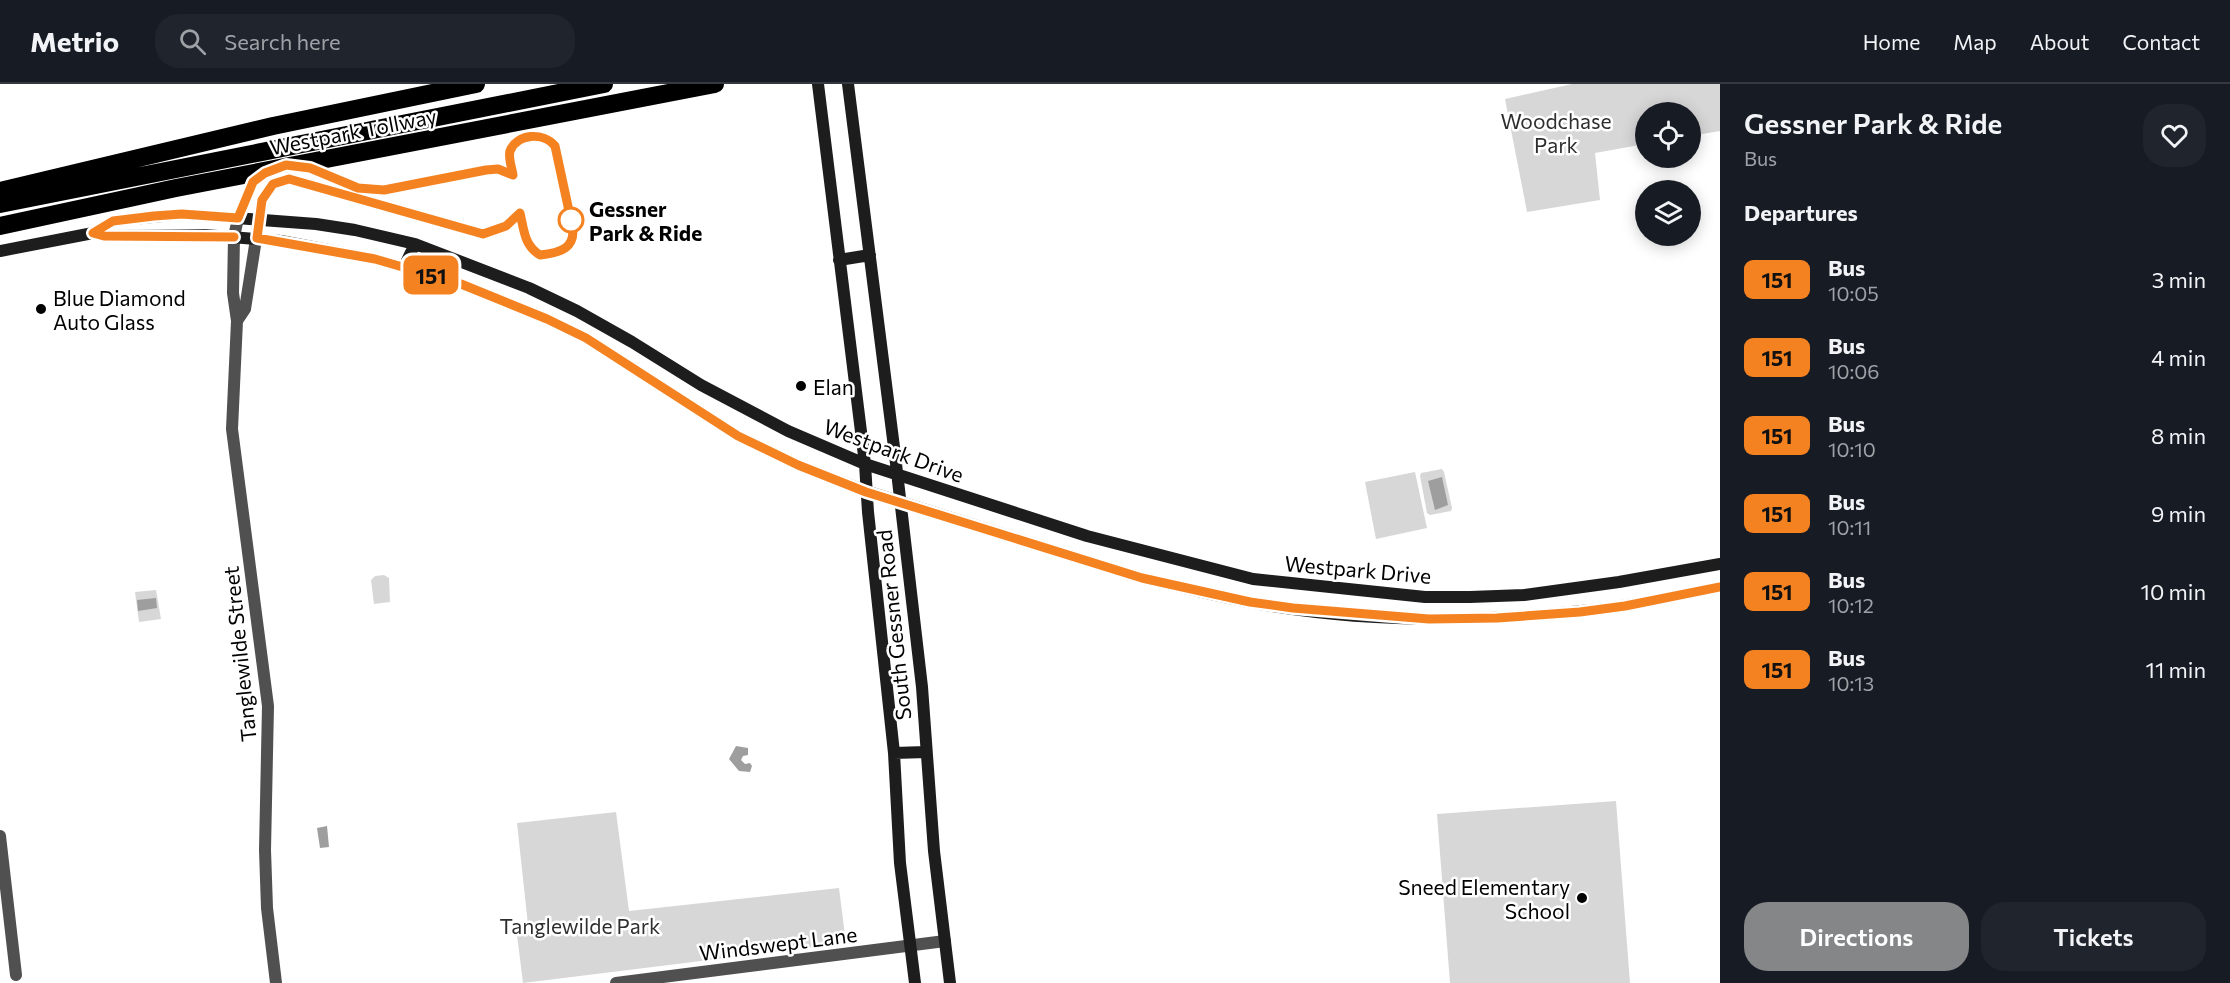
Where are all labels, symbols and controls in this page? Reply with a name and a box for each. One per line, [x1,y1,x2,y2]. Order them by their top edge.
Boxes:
search box [155,14,575,68]
text: Metrio [30,24,119,58]
icon: search [176,25,209,58]
text: Search here [224,28,341,55]
text: Home [1863,29,1920,54]
text: Map [1953,29,1997,54]
text: About [2030,29,2089,54]
text: Contact [2122,29,2200,54]
map controls [1635,102,1701,246]
button: locate [1635,102,1701,168]
street label: Westpark Tollway [267,103,439,159]
button: heart [2143,104,2206,167]
text: Gessner Park & Ride [1744,106,2002,140]
park label: Woodchase Park [1500,108,1612,157]
text: Bus [1744,146,1777,170]
button: layers [1635,180,1701,246]
place label: Gessner Park & Ride [589,196,702,245]
text: Departures [1744,199,1858,226]
marker: Gessner Park & Ride [558,207,584,233]
text: Bus [1828,254,1865,281]
line badge: 151 [396,256,466,294]
text: 151 [415,263,447,288]
text: 3 min [2152,266,2206,293]
text: 151 [1761,267,1793,292]
text: 10:05 [1828,281,1879,305]
place label: Blue Diamond Auto Glass [53,285,186,334]
marker: Blue Diamond Auto Glass [34,302,48,316]
text: Bus [1828,332,1865,359]
text: 4 min [2151,344,2206,371]
text: 151 [1761,345,1793,370]
text: 10:06 [1828,359,1880,383]
place label: Elan [813,374,854,399]
marker: Elan [794,379,808,393]
text: Bus [1828,410,1865,437]
street label: Westpark Drive [821,413,967,487]
text: 8 min [2151,422,2206,449]
text: 151 [1761,423,1793,448]
text: 10:10 [1828,437,1876,461]
text: Bus [1828,488,1865,515]
text: 9 min [2151,500,2206,527]
text: 151 [1761,501,1793,526]
text: 10:11 [1828,515,1871,539]
street label: South Gessner Road [871,529,915,721]
street label: Westpark Drive [1284,550,1432,588]
street label: Tanglewilde Street [217,565,261,743]
text: Bus [1828,566,1865,593]
text: 10 min [2141,578,2206,605]
text: 151 [1761,579,1793,604]
text: 10:12 [1828,593,1874,617]
text: Bus [1828,644,1865,671]
text: 11 min [2146,656,2206,683]
text: 151 [1761,657,1793,682]
text: 10:13 [1828,671,1874,695]
place label: Sneed Elementary School [1398,874,1570,923]
marker: Sneed Elementary School [1575,891,1589,905]
button: Directions [1744,902,1969,971]
button: Tickets [1981,902,2206,971]
park label: Tanglewilde Park [500,913,660,938]
street label: Windswept Lane [698,921,858,965]

